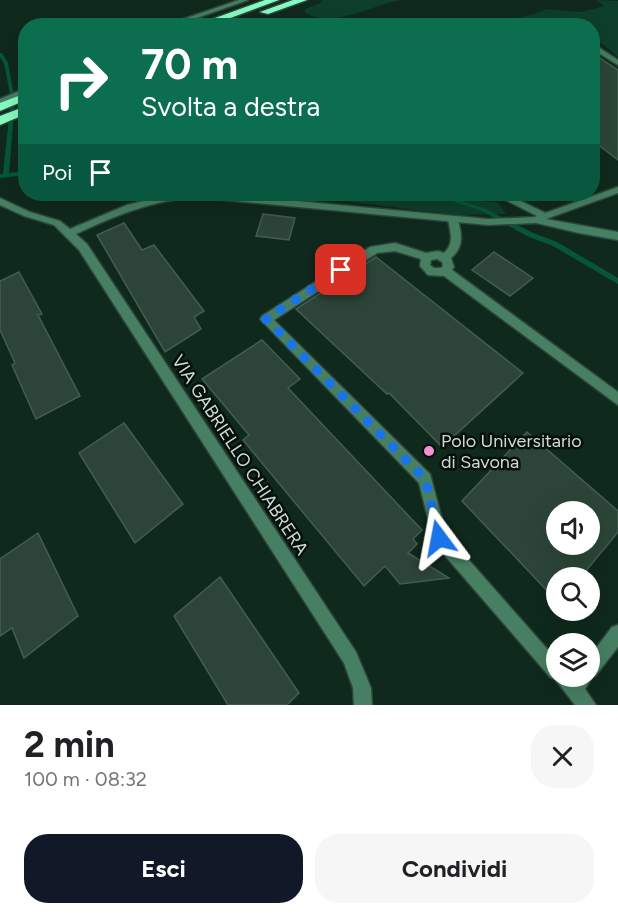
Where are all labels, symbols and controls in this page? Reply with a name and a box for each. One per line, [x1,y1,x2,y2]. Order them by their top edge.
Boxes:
text: 70 m [141,39,238,90]
icon: right [42,42,120,120]
text: Svolta a destra [141,90,320,123]
icon: arrive [84,156,117,189]
text: Poi [42,159,72,186]
pin [315,244,366,295]
icon: arrive [324,253,357,286]
street label: VIA GABRIELLO CHIABRERA [167,351,313,559]
place label: Polo Universitario di Savona [441,430,582,473]
marker: Polo Universitario di Savona [422,444,436,458]
map controls [546,501,600,687]
button: sound [546,501,600,555]
position arrow [407,506,471,570]
button: search [546,567,600,621]
button: layers [546,633,600,687]
text: 2 min [24,723,115,766]
button: close [531,725,594,788]
text: 100 m · 08:32 [24,767,147,791]
button: Esci [24,834,303,903]
button: Condividi [315,834,594,903]

